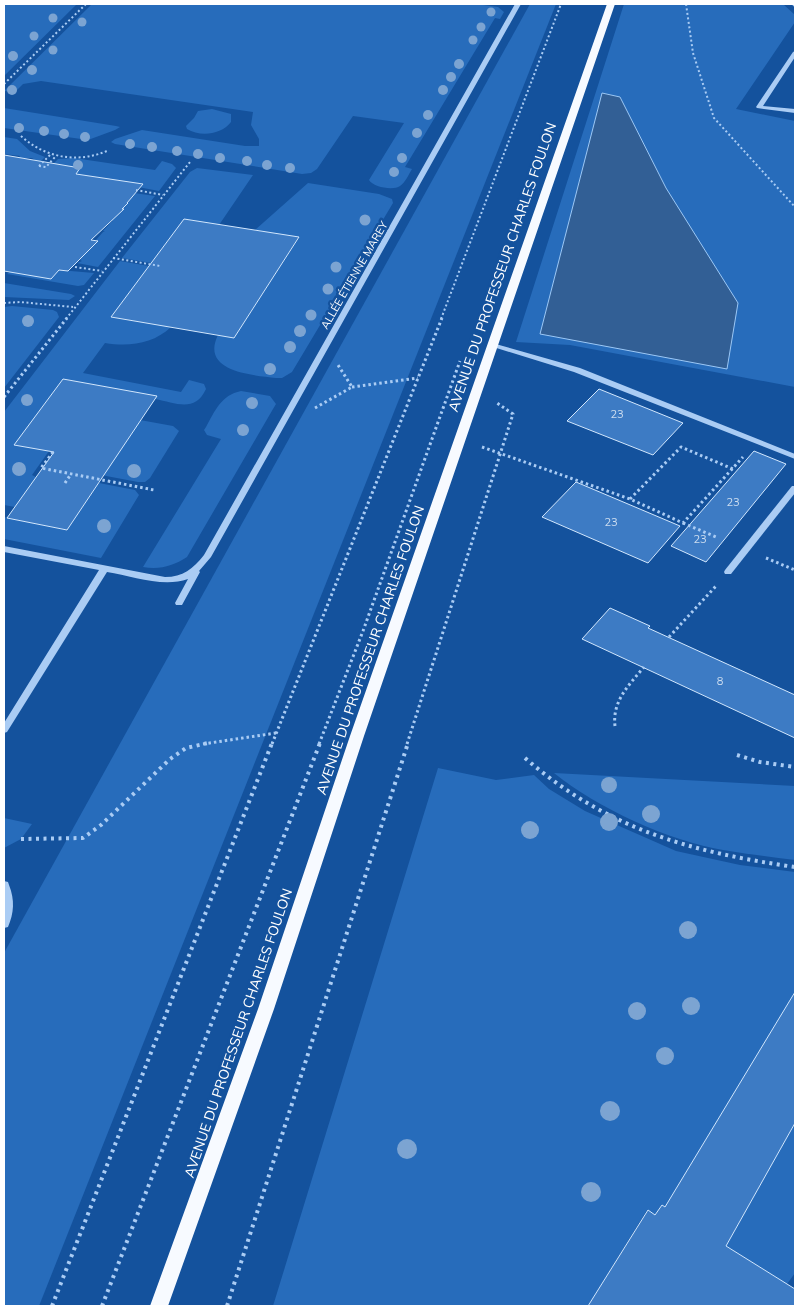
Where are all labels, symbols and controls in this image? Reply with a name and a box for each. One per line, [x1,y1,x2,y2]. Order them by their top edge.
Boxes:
street label: AVENUE DU PROFESSEUR CHARLES FOULON [444,120,560,414]
street label: ALLÉE ÉTIENNE MAREY [317,218,391,331]
house number: 23 [610,407,624,421]
house number: 23 [726,495,740,509]
street label: AVENUE DU PROFESSEUR CHARLES FOULON [312,503,428,797]
house number: 23 [604,515,618,529]
house number: 23 [693,532,707,546]
house number: 8 [717,674,724,688]
street label: AVENUE DU PROFESSEUR CHARLES FOULON [180,886,296,1180]

